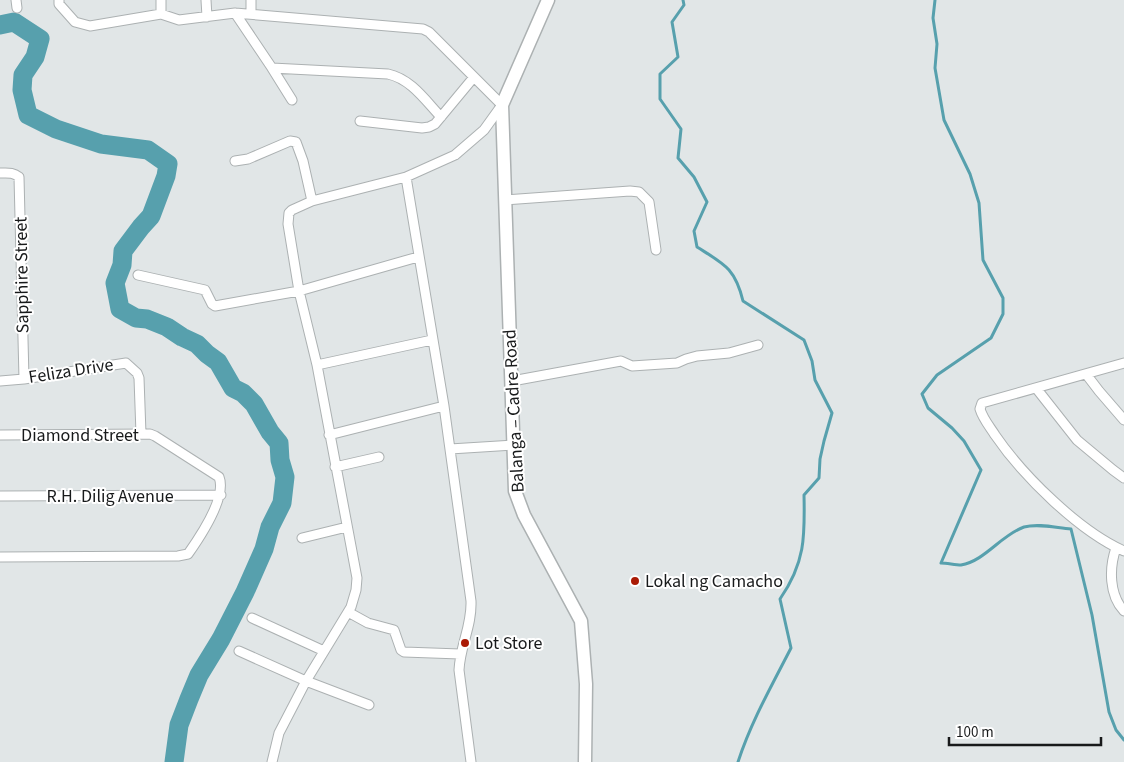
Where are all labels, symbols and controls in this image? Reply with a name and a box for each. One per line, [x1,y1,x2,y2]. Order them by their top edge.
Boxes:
street label: Sapphire Street [8,217,36,333]
street label: Balanga – Cadre Road [497,329,531,493]
street label: Feliza Drive [27,352,115,390]
street label: Diamond Street [21,423,139,448]
street label: R.H. Dilig Avenue [46,484,174,509]
place label: Lokal ng Camacho [645,569,783,594]
marker: Lokal ng Camacho [629,575,641,587]
place label: Lot Store [475,631,543,656]
marker: Lot Store [459,637,471,649]
scale bar [949,714,1102,746]
text: 100 m [956,722,994,743]

